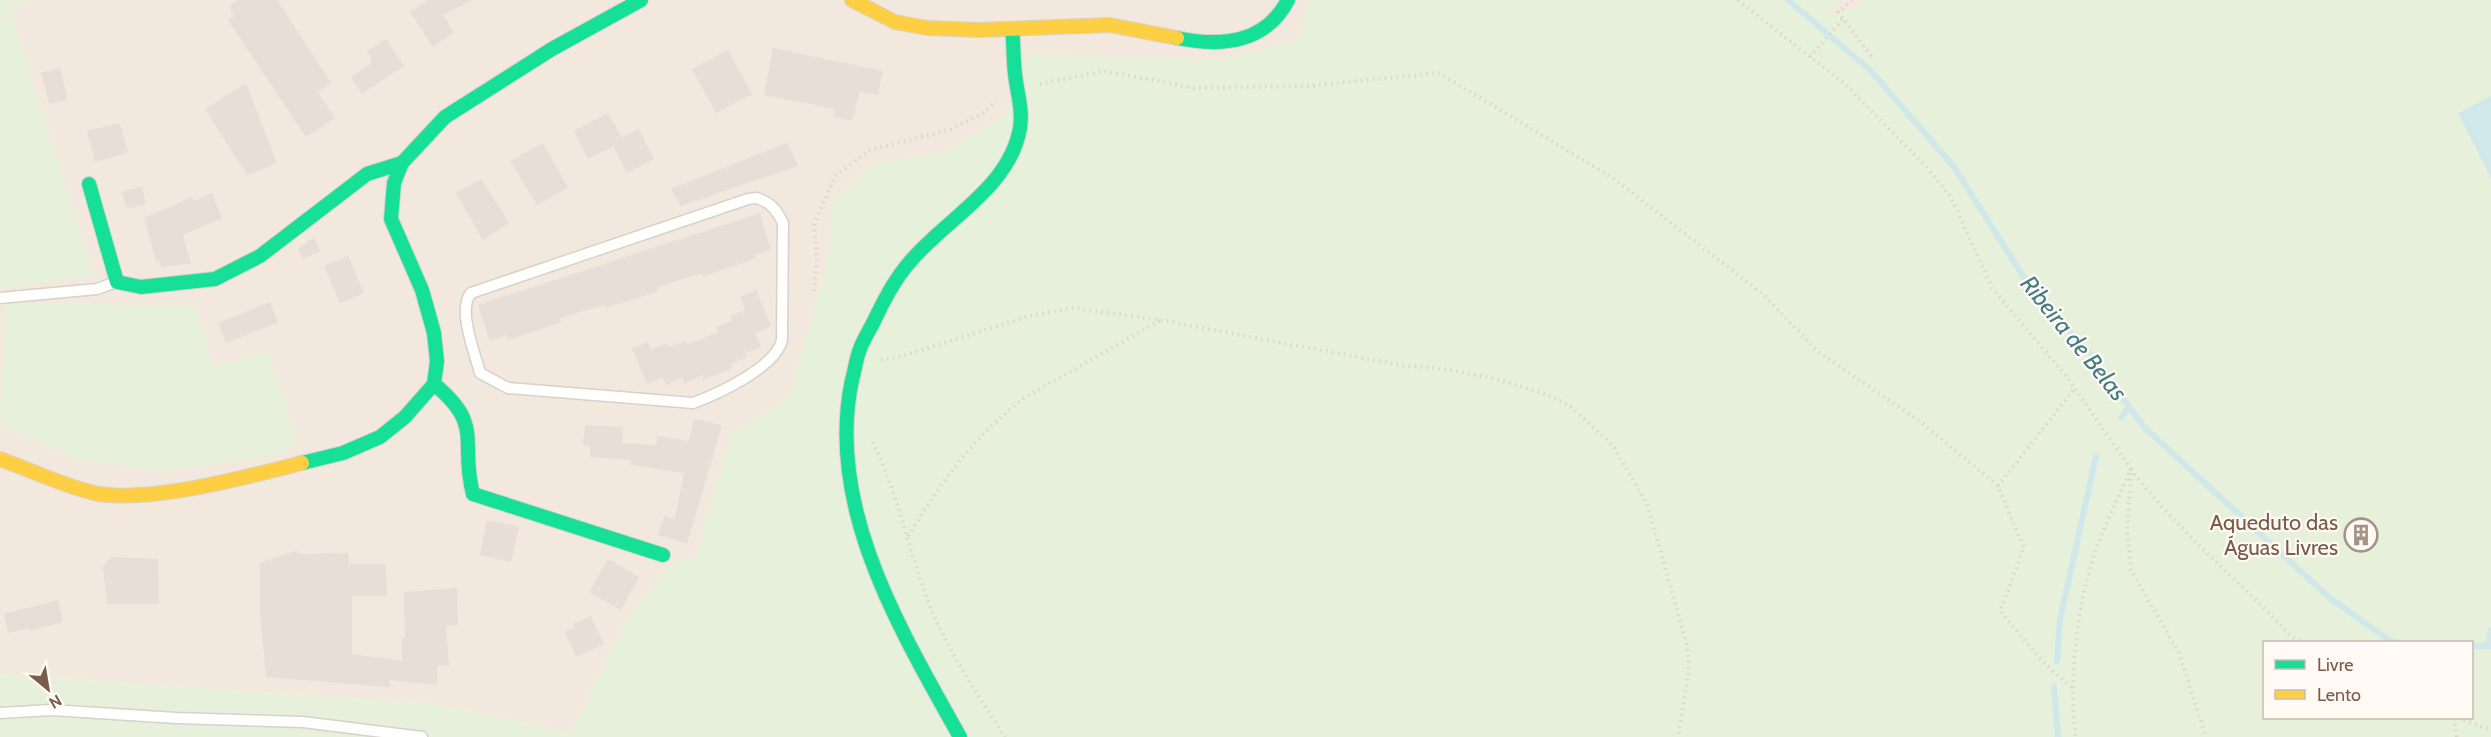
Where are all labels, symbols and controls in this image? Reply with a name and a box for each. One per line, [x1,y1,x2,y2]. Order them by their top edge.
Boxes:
water label: Ribeira de Belas [2015,269,2133,407]
place label: Aqueduto das Águas Livres [2210,509,2338,561]
building icon: Aqueduto das Águas Livres [2343,517,2379,553]
legend [2263,641,2473,719]
text: Livre [2317,654,2353,676]
north arrow [18,659,78,719]
text: Lento [2317,684,2361,706]
text: N [46,691,65,713]

